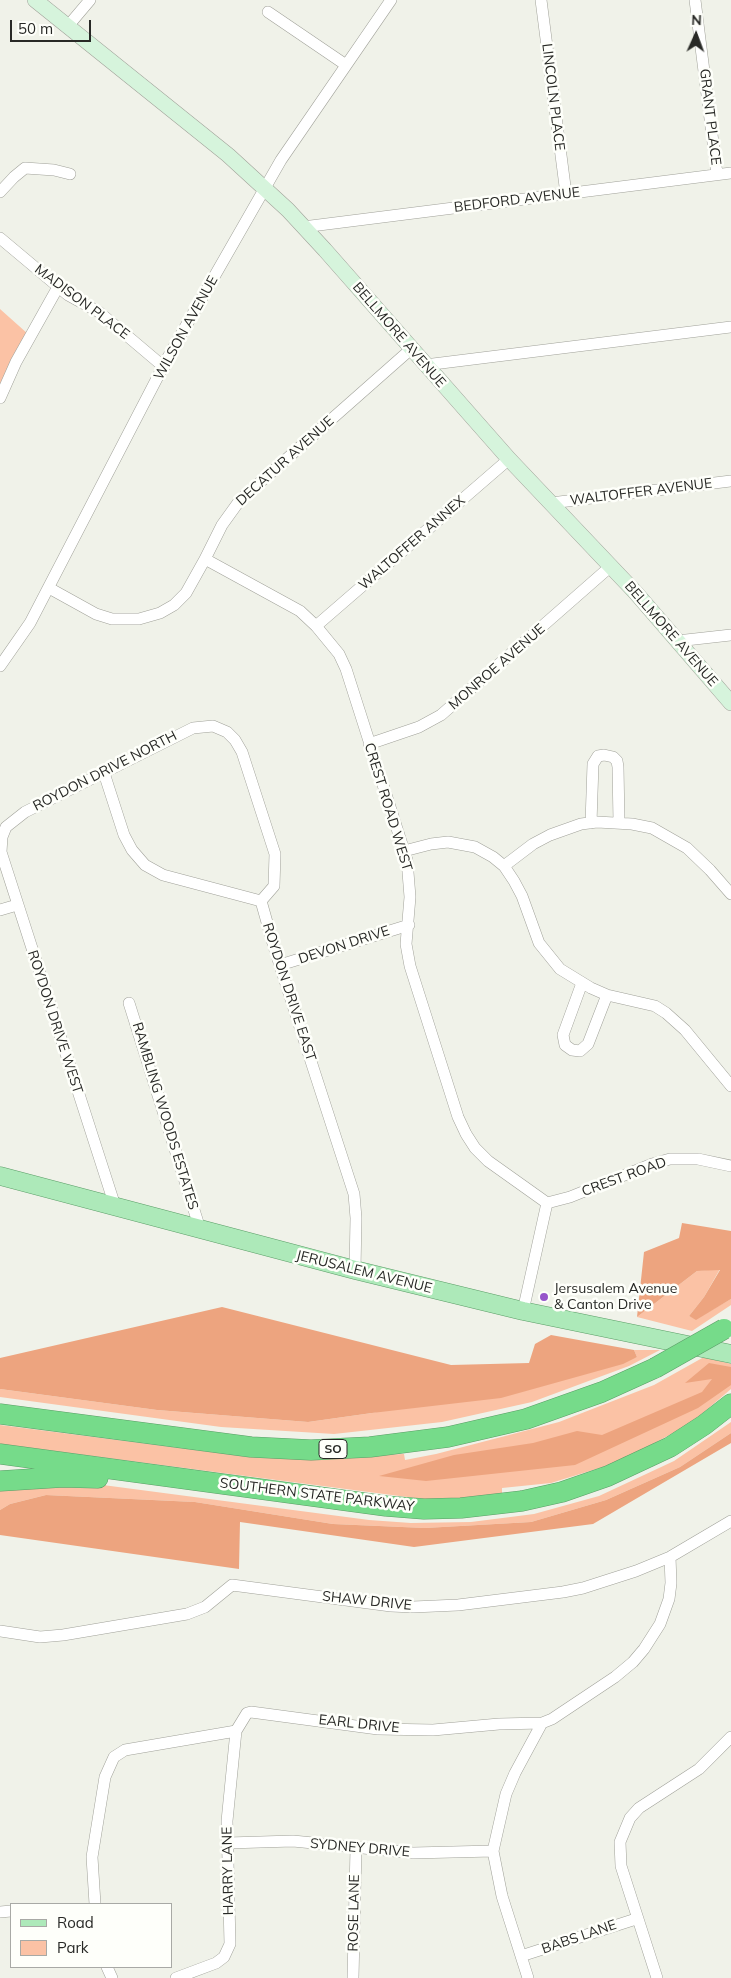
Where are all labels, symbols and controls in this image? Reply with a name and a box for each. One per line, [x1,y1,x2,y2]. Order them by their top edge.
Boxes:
scale bar [12,10,94,42]
north arrow [671,10,721,60]
text: N [691,11,702,29]
text: 50 m [18,19,53,38]
street label: LINCOLN PLACE [538,42,568,152]
street label: GRANT PLACE [696,68,724,166]
street label: BEDFORD AVENUE [453,184,581,216]
street label: MADISON PLACE [31,261,133,343]
street label: WILSON AVENUE [150,273,222,383]
street label: BELLMORE AVENUE [349,279,449,391]
street label: DECATUR AVENUE [233,413,337,509]
street label: WALTOFFER AVENUE [569,475,713,509]
street label: WALTOFFER ANNEX [355,492,469,594]
street label: BELLMORE AVENUE [621,578,721,690]
street label: MONROE AVENUE [445,621,549,713]
street label: ROYDON DRIVE NORTH [30,727,180,815]
street label: CREST ROAD WEST [360,741,416,873]
street label: ROYDON DRIVE EAST [259,921,319,1063]
street label: DEVON DRIVE [296,922,392,968]
street label: ROYDON DRIVE WEST [24,948,86,1096]
street label: RAMBLING WOODS ESTATES [128,1020,202,1212]
street label: CREST ROAD [579,1154,669,1200]
street label: JERUSALEM AVENUE [294,1247,434,1297]
place label: Jersusalem Avenue & Canton Drive [554,1281,677,1314]
marker: Jersusalem Avenue & Canton Drive [538,1291,550,1303]
road number: SO [319,1440,347,1458]
street label: SOUTHERN STATE PARKWAY [219,1475,415,1515]
street label: SHAW DRIVE [321,1588,413,1614]
street label: EARL DRIVE [318,1711,400,1737]
street label: HARRY LANE [219,1826,237,1916]
street label: SYDNEY DRIVE [309,1835,411,1861]
street label: ROSE LANE [345,1874,363,1952]
legend [10,1903,172,1968]
text: Road [57,1913,94,1932]
street label: BABS LANE [539,1916,619,1958]
text: Park [57,1938,89,1957]

